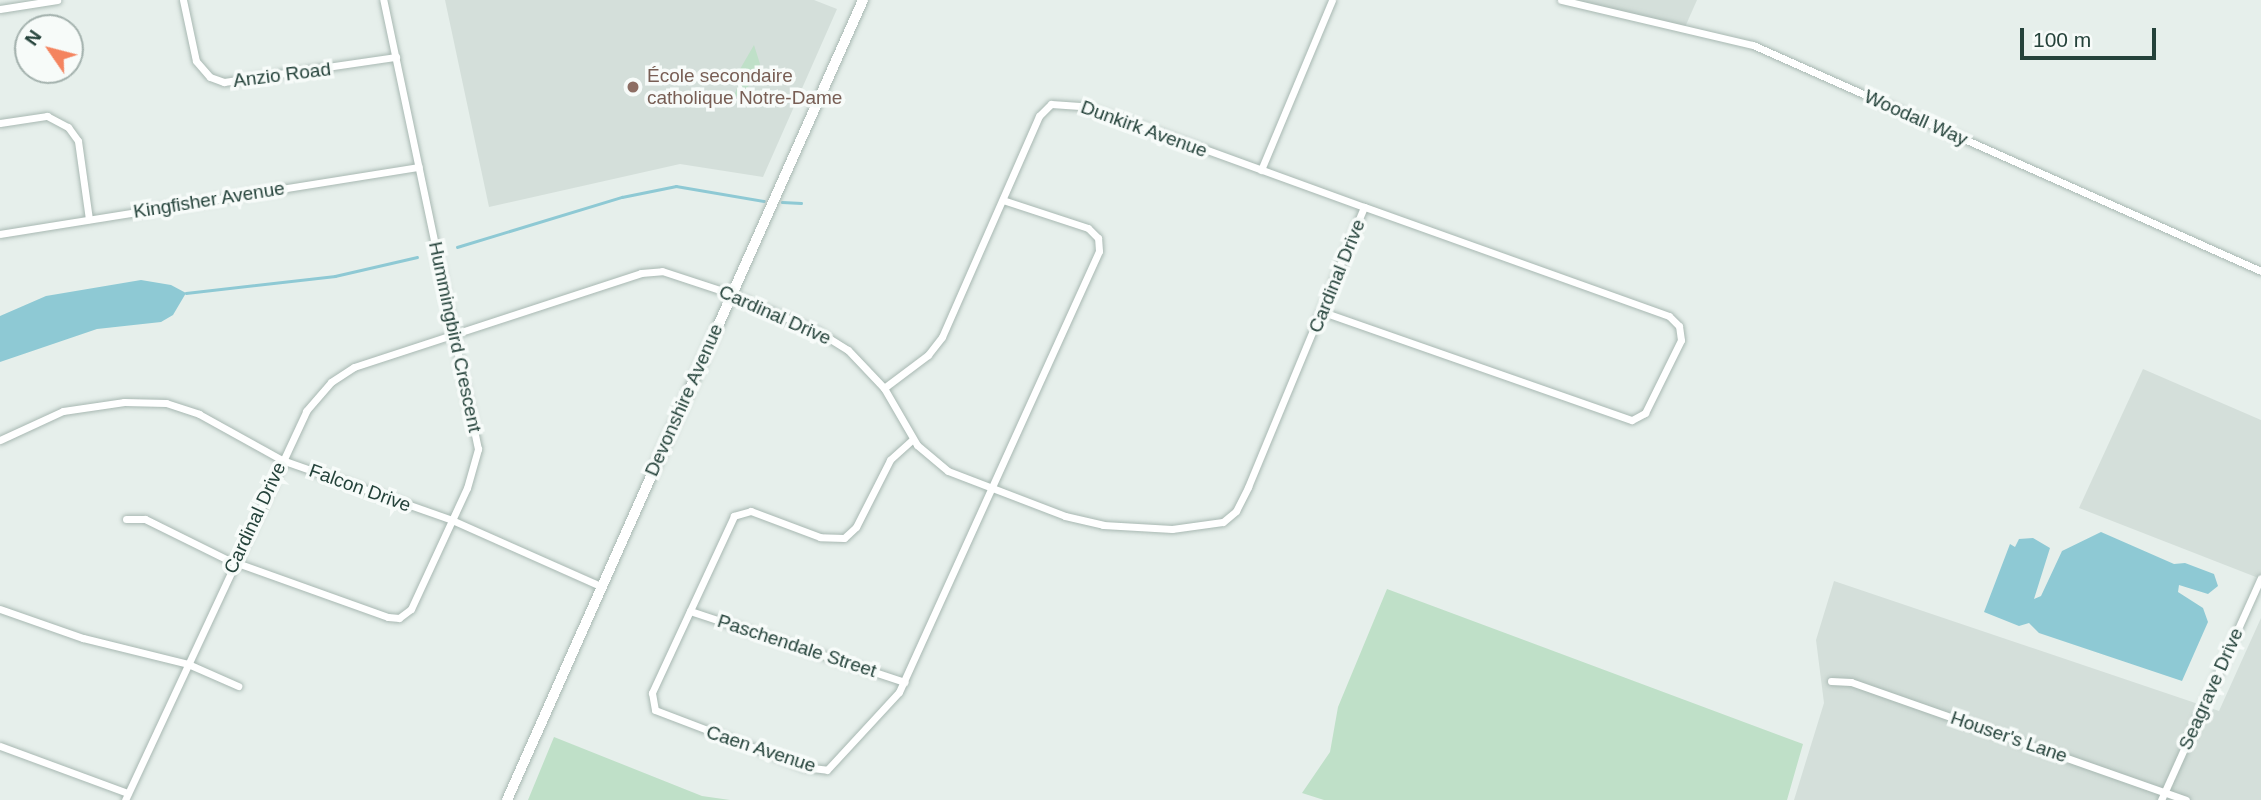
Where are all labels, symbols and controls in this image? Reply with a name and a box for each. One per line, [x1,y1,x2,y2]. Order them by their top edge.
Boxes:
north arrow [14,14,84,84]
scale bar [2023,14,2160,58]
text: N [20,26,46,49]
text: 100 m [2033,28,2091,51]
street label: Anzio Road [232,58,332,92]
place label: École secondaire catholique Notre-Dame [647,65,842,109]
marker: École secondaire catholique Notre-Dame [625,79,641,95]
street label: Woodall Way [1861,85,1971,151]
street label: Dunkirk Avenue [1077,95,1211,163]
street label: Kingfisher Avenue [131,177,287,223]
street label: Cardinal Drive [1304,216,1370,336]
street label: Hummingbird Crescent [424,240,486,434]
street label: Cardinal Drive [715,280,835,350]
street label: Devonshire Avenue [640,320,728,480]
street label: Cardinal Drive [219,459,291,577]
street label: Falcon Drive [306,459,414,517]
street label: Paschendale Street [715,610,879,682]
street label: Seagrave Drive [2174,625,2248,753]
street label: Houser's Lane [1948,706,2070,768]
street label: Caen Avenue [703,720,819,778]

